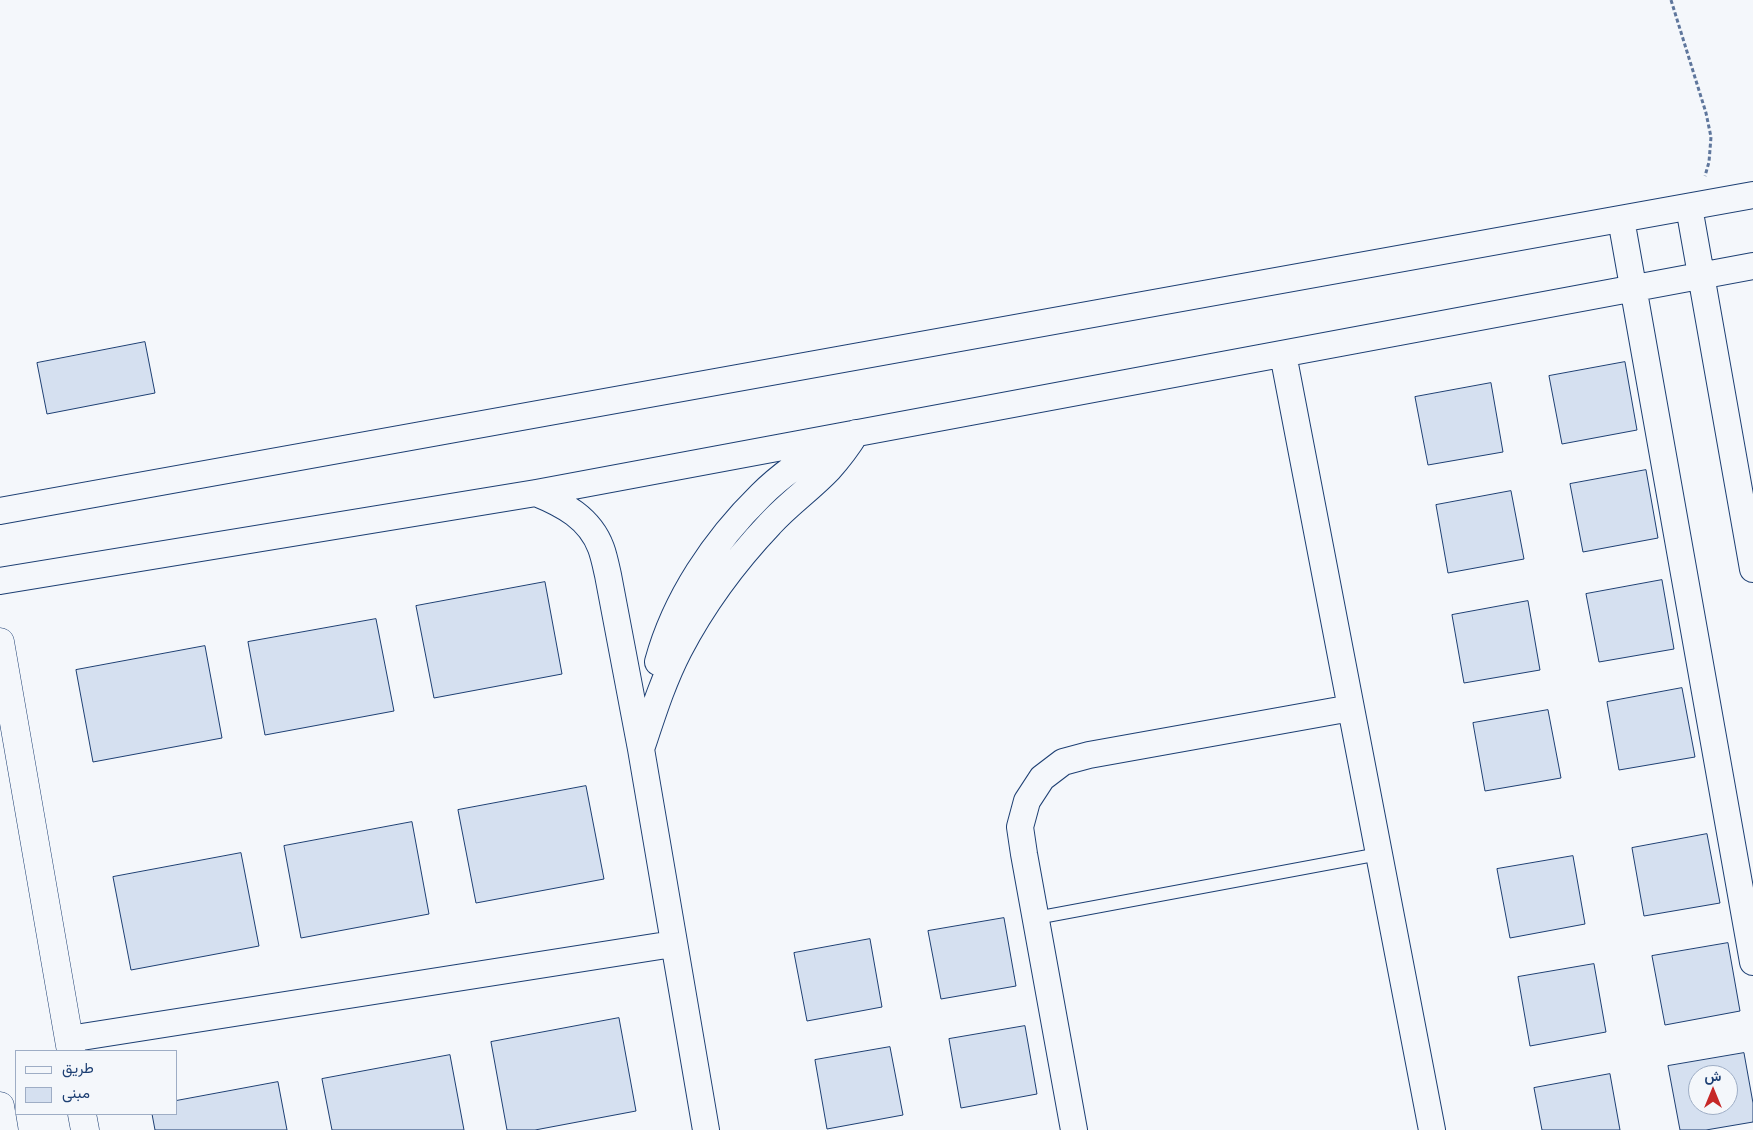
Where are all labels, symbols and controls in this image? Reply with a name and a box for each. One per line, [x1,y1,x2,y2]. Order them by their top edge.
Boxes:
legend [15,1050,178,1115]
text: طريق [62,1058,94,1077]
north arrow [1688,1065,1738,1115]
text: ش [1705,1067,1721,1085]
text: مبنى [62,1083,90,1102]

